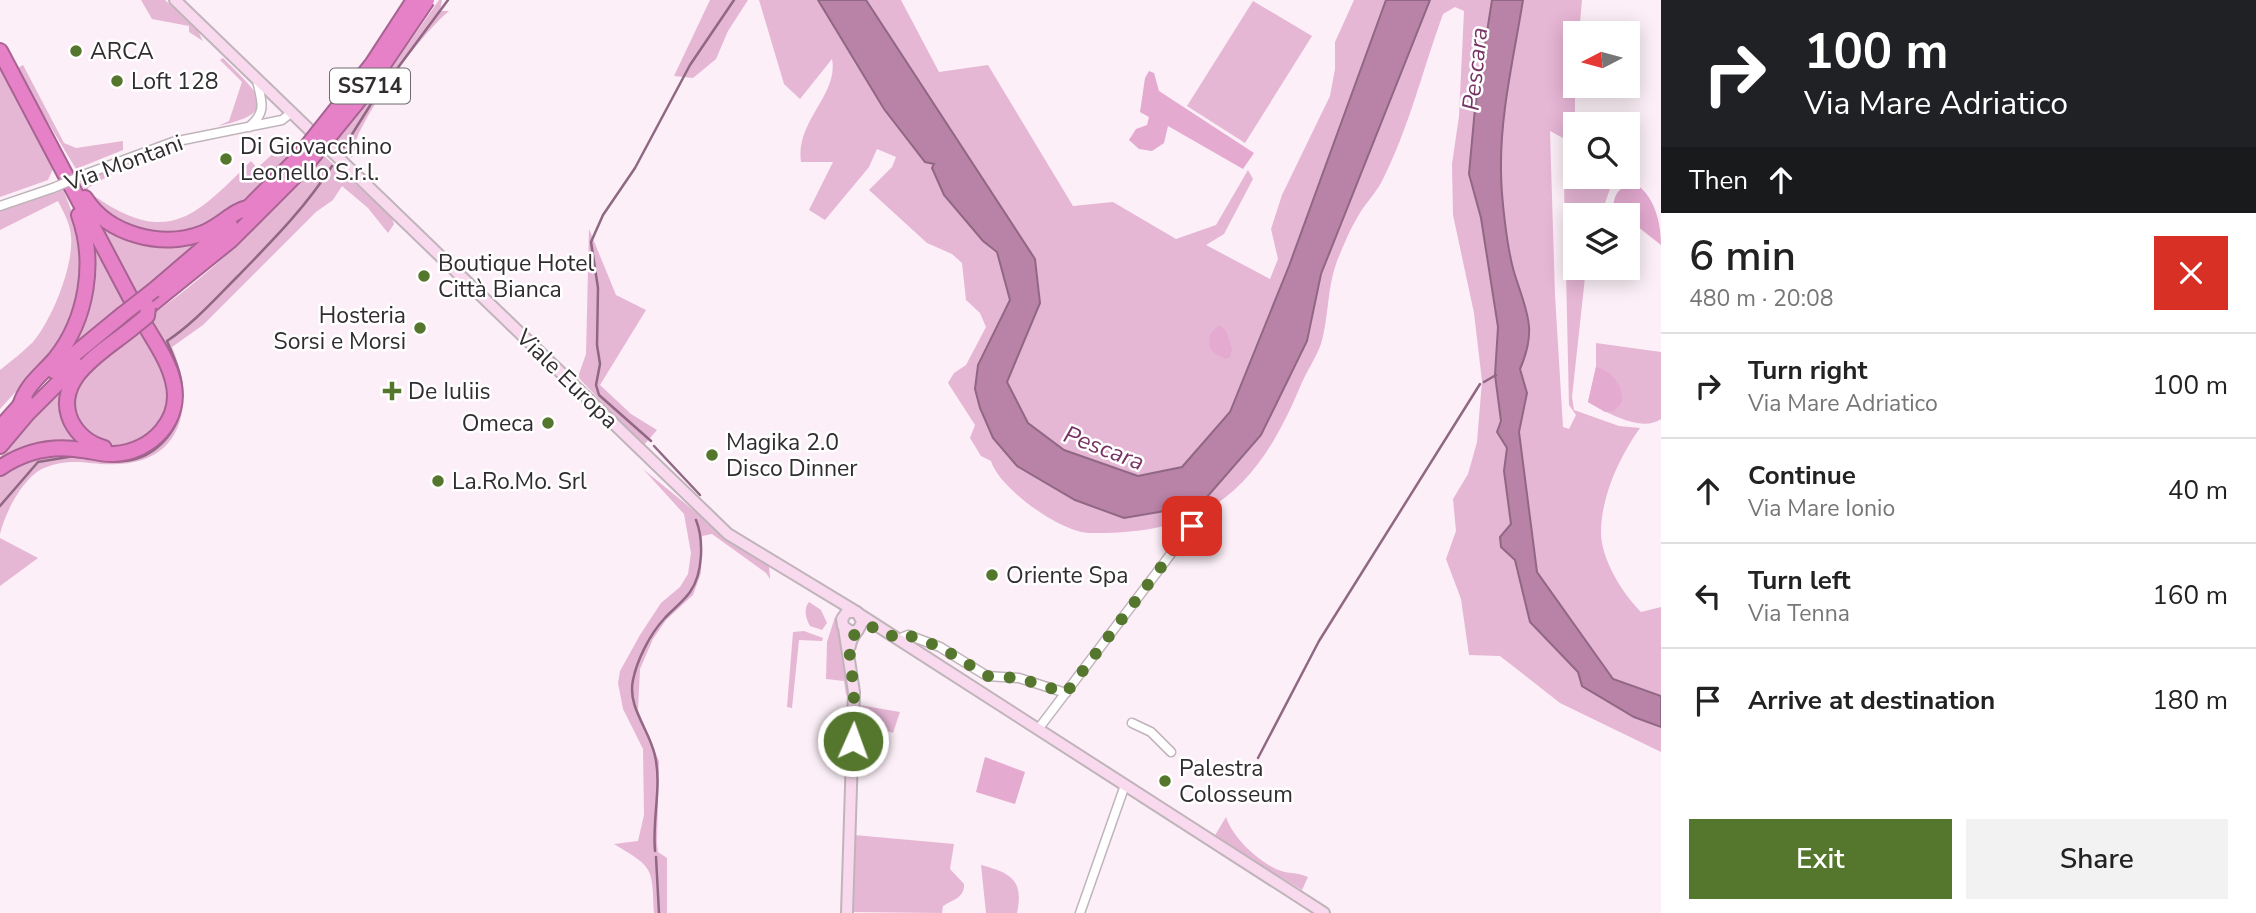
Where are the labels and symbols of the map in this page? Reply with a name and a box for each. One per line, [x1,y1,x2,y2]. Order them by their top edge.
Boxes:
north arrow [1563,21,1640,98]
water label: Pescara [1455,26,1495,112]
place label: ARCA [90,36,154,67]
marker: ARCA [68,43,84,59]
place label: Loft 128 [131,66,219,97]
road number: SS714 [330,68,410,104]
marker: Loft 128 [109,73,125,89]
street label: Via Montani [60,127,187,199]
place label: Di Giovacchino Leonello S.r.l. [240,131,392,188]
marker: Di Giovacchino Leonello S.r.l. [218,151,234,167]
place label: Boutique Hotel Città Bianca [438,248,594,305]
marker: Boutique Hotel Città Bianca [416,268,432,284]
place label: Hosteria Sorsi e Morsi [274,300,406,357]
marker: Hosteria Sorsi e Morsi [412,320,428,336]
street label: Viale Europa [508,322,625,436]
place label: De Iuliis [408,376,491,407]
marker: De Iuliis [382,381,402,401]
place label: Omeca [462,408,534,439]
marker: Omeca [540,415,556,431]
water label: Pescara [1059,418,1149,478]
place label: Magika 2.0 Disco Dinner [726,427,858,484]
marker: Magika 2.0 Disco Dinner [704,447,720,463]
place label: La.Ro.Mo. Srl [452,466,587,497]
marker: La.Ro.Mo. Srl [430,473,446,489]
pin [1162,496,1222,556]
place label: Oriente Spa [1006,560,1128,591]
marker: Oriente Spa [984,567,1000,583]
position arrow [816,704,890,778]
place label: Palestra Colosseum [1179,753,1293,810]
marker: Palestra Colosseum [1157,773,1173,789]

